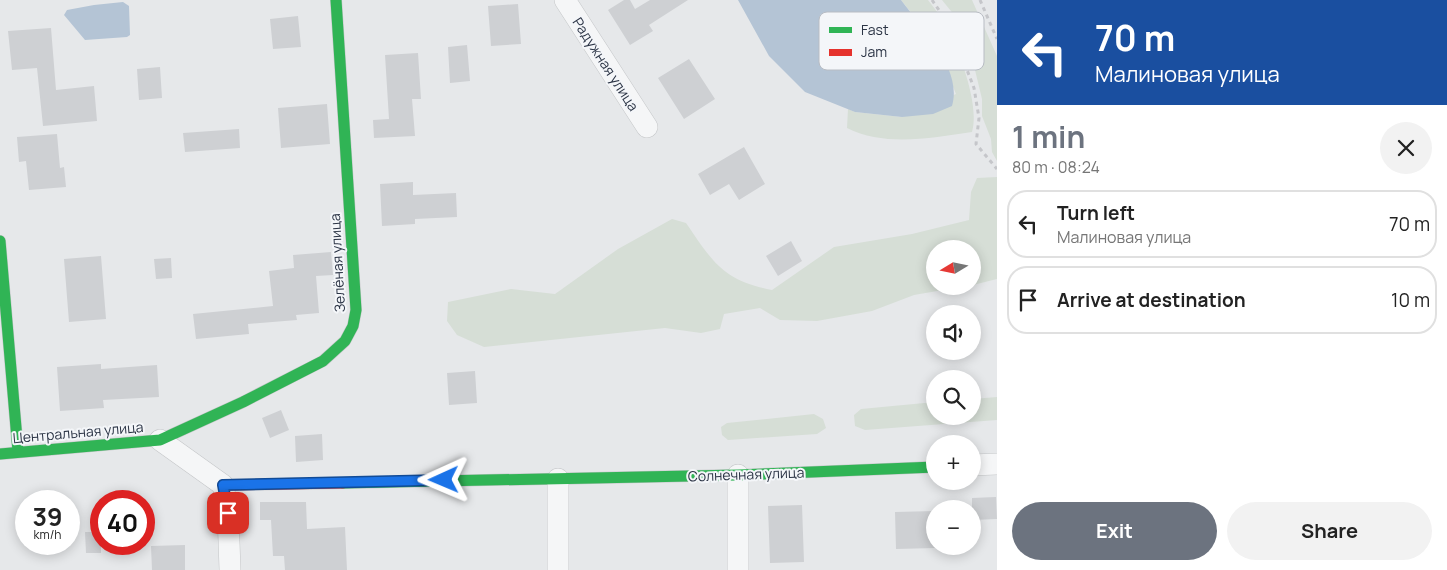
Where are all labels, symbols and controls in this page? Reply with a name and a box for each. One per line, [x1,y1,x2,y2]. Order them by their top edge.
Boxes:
legend [819,12,984,70]
street label: Радужная улица [569,14,643,114]
text: 70 m [1095,14,1175,62]
text: Fast [861,20,889,39]
icon: left [1012,20,1077,85]
text: Jam [861,42,887,61]
text: Малиновая улица [1095,59,1280,89]
text: 1 min [1012,116,1085,157]
button: close [1380,122,1432,174]
text: 80 m · 08:24 [1012,156,1100,178]
text: Turn left [1057,200,1135,226]
icon: left [1014,210,1042,238]
text: 70 m [1389,211,1430,237]
street label: Зелёная улица [325,213,349,313]
text: Малиновая улица [1057,226,1191,248]
north arrow [926,240,981,295]
map controls [926,240,981,555]
icon: arrive [1014,286,1042,314]
text: Arrive at destination [1057,287,1246,313]
text: 10 m [1391,287,1430,313]
button: sound [926,305,981,360]
button: search [926,370,981,425]
street label: Центральная улица [12,417,144,447]
button: + [926,435,981,490]
position arrow [417,453,469,505]
street label: Солнечная улица [687,462,805,486]
speed limit sign: 40 [90,490,155,555]
pin [207,492,249,534]
text: 39 [32,499,63,534]
icon: arrive [214,499,242,527]
button: − [926,500,981,555]
button: Exit [1012,502,1217,560]
button: Share [1227,502,1432,560]
text: km/h [34,526,61,543]

